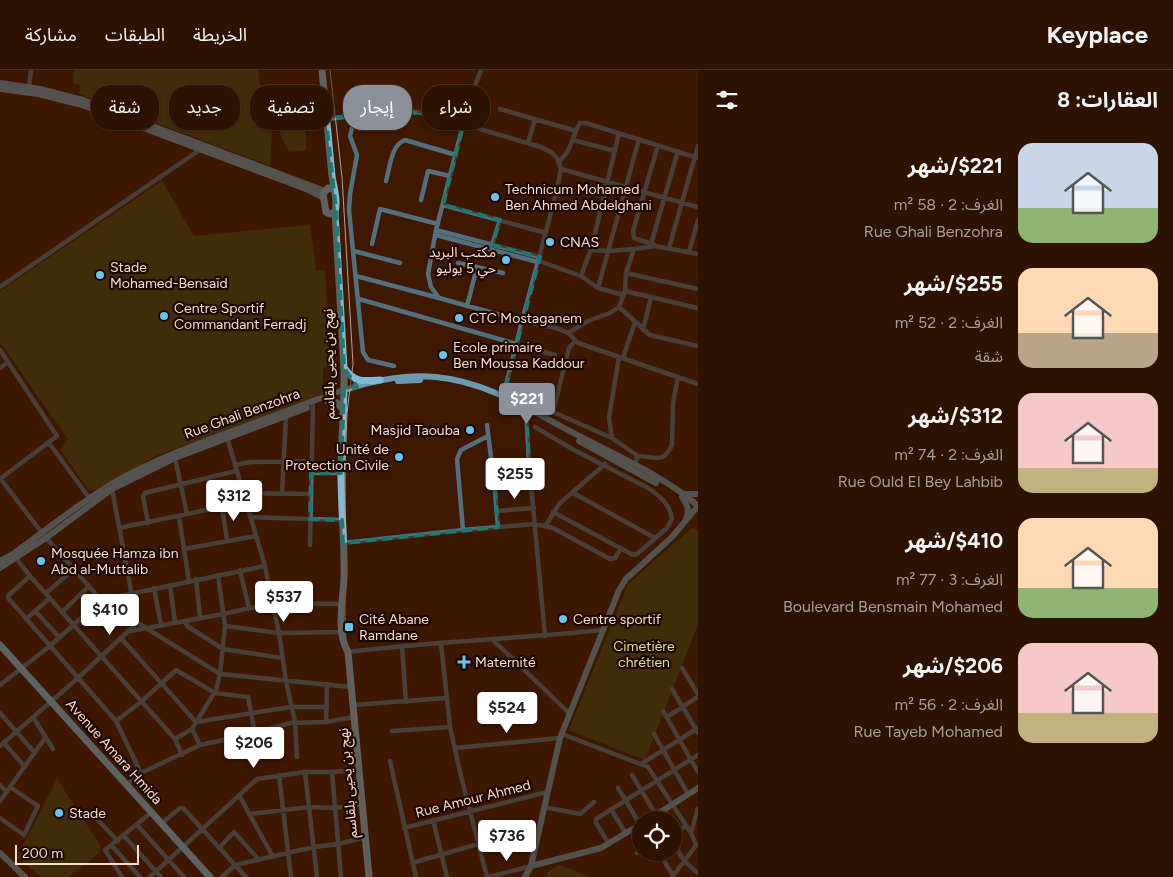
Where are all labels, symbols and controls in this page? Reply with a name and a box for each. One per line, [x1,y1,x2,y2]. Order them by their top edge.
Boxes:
text: Keyplace [1047,20,1148,49]
text: مشاركة [25,24,77,46]
text: الطبقات [105,24,165,46]
text: الخريطة [193,24,247,46]
chip: شقة [91,85,159,130]
chip: جديد [169,85,240,130]
chip: تصفية [250,85,333,130]
chip: إيجار [343,85,412,130]
chip: شراء [422,85,490,130]
icon: filters [713,86,741,114]
text: العقارات: 8 [1057,87,1158,112]
text: $221/شهر [908,153,1003,178]
icon: home [1058,163,1118,223]
place label: Technicum Mohamed Ben Ahmed Abdelghani [505,181,652,214]
marker: Technicum Mohamed Ben Ahmed Abdelghani [489,191,501,203]
text: الغرف: 2 · 58 m² [894,195,1003,214]
text: Rue Ghali Benzohra [864,222,1003,241]
place label: CNAS [560,234,599,251]
marker: CNAS [544,236,556,248]
place label: مكتب البريد حي 5 يوليو [429,244,496,279]
marker: مكتب البريد حي 5 يوليو [500,254,512,266]
place label: Stade Mohamed-Bensaïd [110,259,228,292]
marker: Stade Mohamed-Bensaïd [94,269,106,281]
text: $255/شهر [904,271,1003,296]
icon: home [1058,288,1118,348]
place label: Centre Sportif Commandant Ferradj [174,300,307,333]
street label: نهج بن يحيى بلقاسم [320,308,340,420]
marker: Centre Sportif Commandant Ferradj [158,310,170,322]
place label: CTC Mostaganem [469,310,582,327]
marker: CTC Mostaganem [453,312,465,324]
text: الغرف: 2 · 52 m² [895,313,1003,332]
place label: Ecole primaire Ben Moussa Kaddour [453,339,585,372]
text: شقة [975,347,1003,366]
marker: Ecole primaire Ben Moussa Kaddour [437,349,449,361]
pin: $221 [497,382,557,425]
street label: Rue Ghali Benzohra [182,385,302,443]
text: $221 [510,389,544,408]
text: $312/شهر [908,403,1003,428]
icon: home [1058,413,1118,473]
place label: Masjid Taouba [371,422,460,439]
marker: Masjid Taouba [464,424,476,436]
place label: Unité de Protection Civile [285,441,389,474]
text: الغرف: 2 · 74 m² [894,445,1003,464]
marker: Unité de Protection Civile [393,451,405,463]
pin: $255 [485,458,545,500]
text: $255 [497,464,533,483]
text: Rue Ould El Bey Lahbib [838,472,1003,491]
pin: $312 [204,480,264,522]
text: $312 [217,486,251,505]
text: $410/شهر [905,528,1003,553]
icon: home [1058,538,1118,598]
place label: Mosquée Hamza ibn Abd al-Muttalib [51,545,179,578]
marker: Mosquée Hamza ibn Abd al-Muttalib [35,555,47,567]
text: الغرف: 3 · 77 m² [896,570,1003,589]
pin: $537 [254,580,314,623]
text: $537 [266,587,302,606]
pin: $410 [80,594,140,636]
text: Boulevard Bensmain Mohamed [783,597,1003,616]
text: $410 [92,600,128,619]
place label: Cité Abane Ramdane [359,611,429,644]
place label: Centre sportif [573,611,662,628]
marker: Centre sportif [557,613,569,625]
marker: Cité Abane Ramdane [343,621,355,633]
park label: Cimetière chrétien [613,638,675,671]
text: $206/شهر [903,653,1003,678]
place label: Maternité [475,654,536,671]
marker: Maternité [457,655,471,669]
icon: home [1058,663,1118,723]
pin: $524 [477,692,537,734]
text: الغرف: 2 · 56 m² [895,695,1003,714]
street label: Avenue Amara Hmida [62,696,166,808]
text: $524 [488,698,526,717]
text: Rue Tayeb Mohamed [854,722,1003,741]
pin: $206 [224,726,284,769]
street label: نهج بن يحيى بلقاسم [335,727,363,839]
text: $206 [235,733,273,752]
street label: Rue Amour Ahmed [414,776,532,822]
place label: Stade [69,805,106,822]
marker: Stade [53,807,65,819]
map controls [632,811,682,861]
button: locate [632,811,682,861]
pin: $736 [477,820,537,862]
text: $736 [489,826,525,845]
scale bar [15,842,139,865]
text: 200 m [22,845,63,862]

